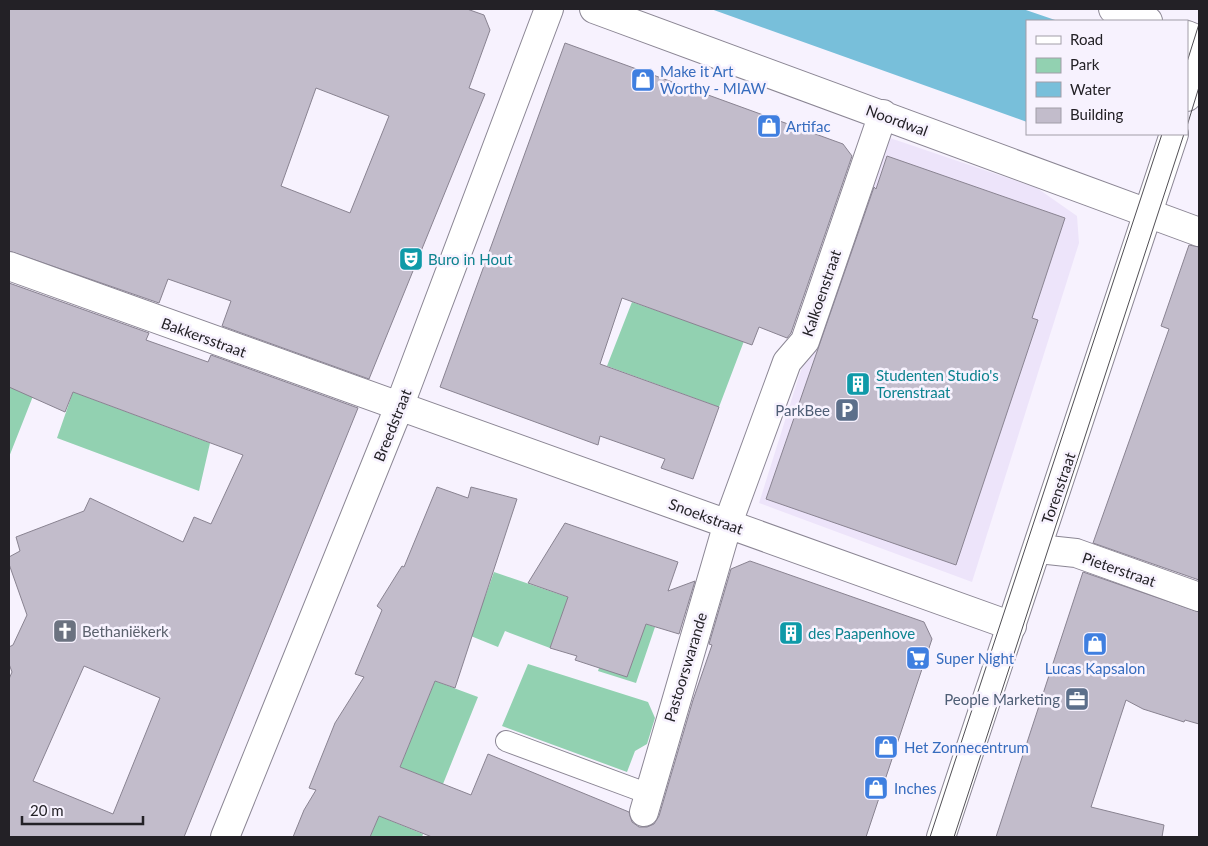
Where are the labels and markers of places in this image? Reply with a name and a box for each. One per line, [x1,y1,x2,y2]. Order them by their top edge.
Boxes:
place label: Make it Art Worthy - MIAW [660,62,766,97]
shop icon: Make it Art Worthy - MIAW [630,67,656,93]
shop icon: Artifac [756,113,782,139]
place label: Artifac [786,117,831,135]
theatre icon: Buro in Hout [398,246,424,272]
place label: Buro in Hout [428,250,513,268]
place label: Studenten Studio's Torenstraat [876,366,999,401]
building icon: Studenten Studio's Torenstraat [845,371,871,397]
parking icon: ParkBee [834,397,860,423]
place label: ParkBee [775,401,830,419]
church icon: Bethaniëkerk [52,618,78,644]
building icon: des Paapenhove [778,620,804,646]
place label: Bethaniëkerk [82,622,169,640]
place label: des Paapenhove [808,624,915,642]
shop icon: Lucas Kapsalon [1082,631,1108,657]
supermarket icon: Super Night [905,645,931,671]
place label: Super Night [936,649,1015,667]
place label: Lucas Kapsalon [1045,659,1145,677]
office icon: People Marketing [1064,686,1090,712]
place label: People Marketing [944,690,1060,708]
shop icon: Het Zonnecentrum [873,734,899,760]
place label: Het Zonnecentrum [904,738,1029,756]
shop icon: Inches [863,775,889,801]
place label: Inches [894,779,936,797]

